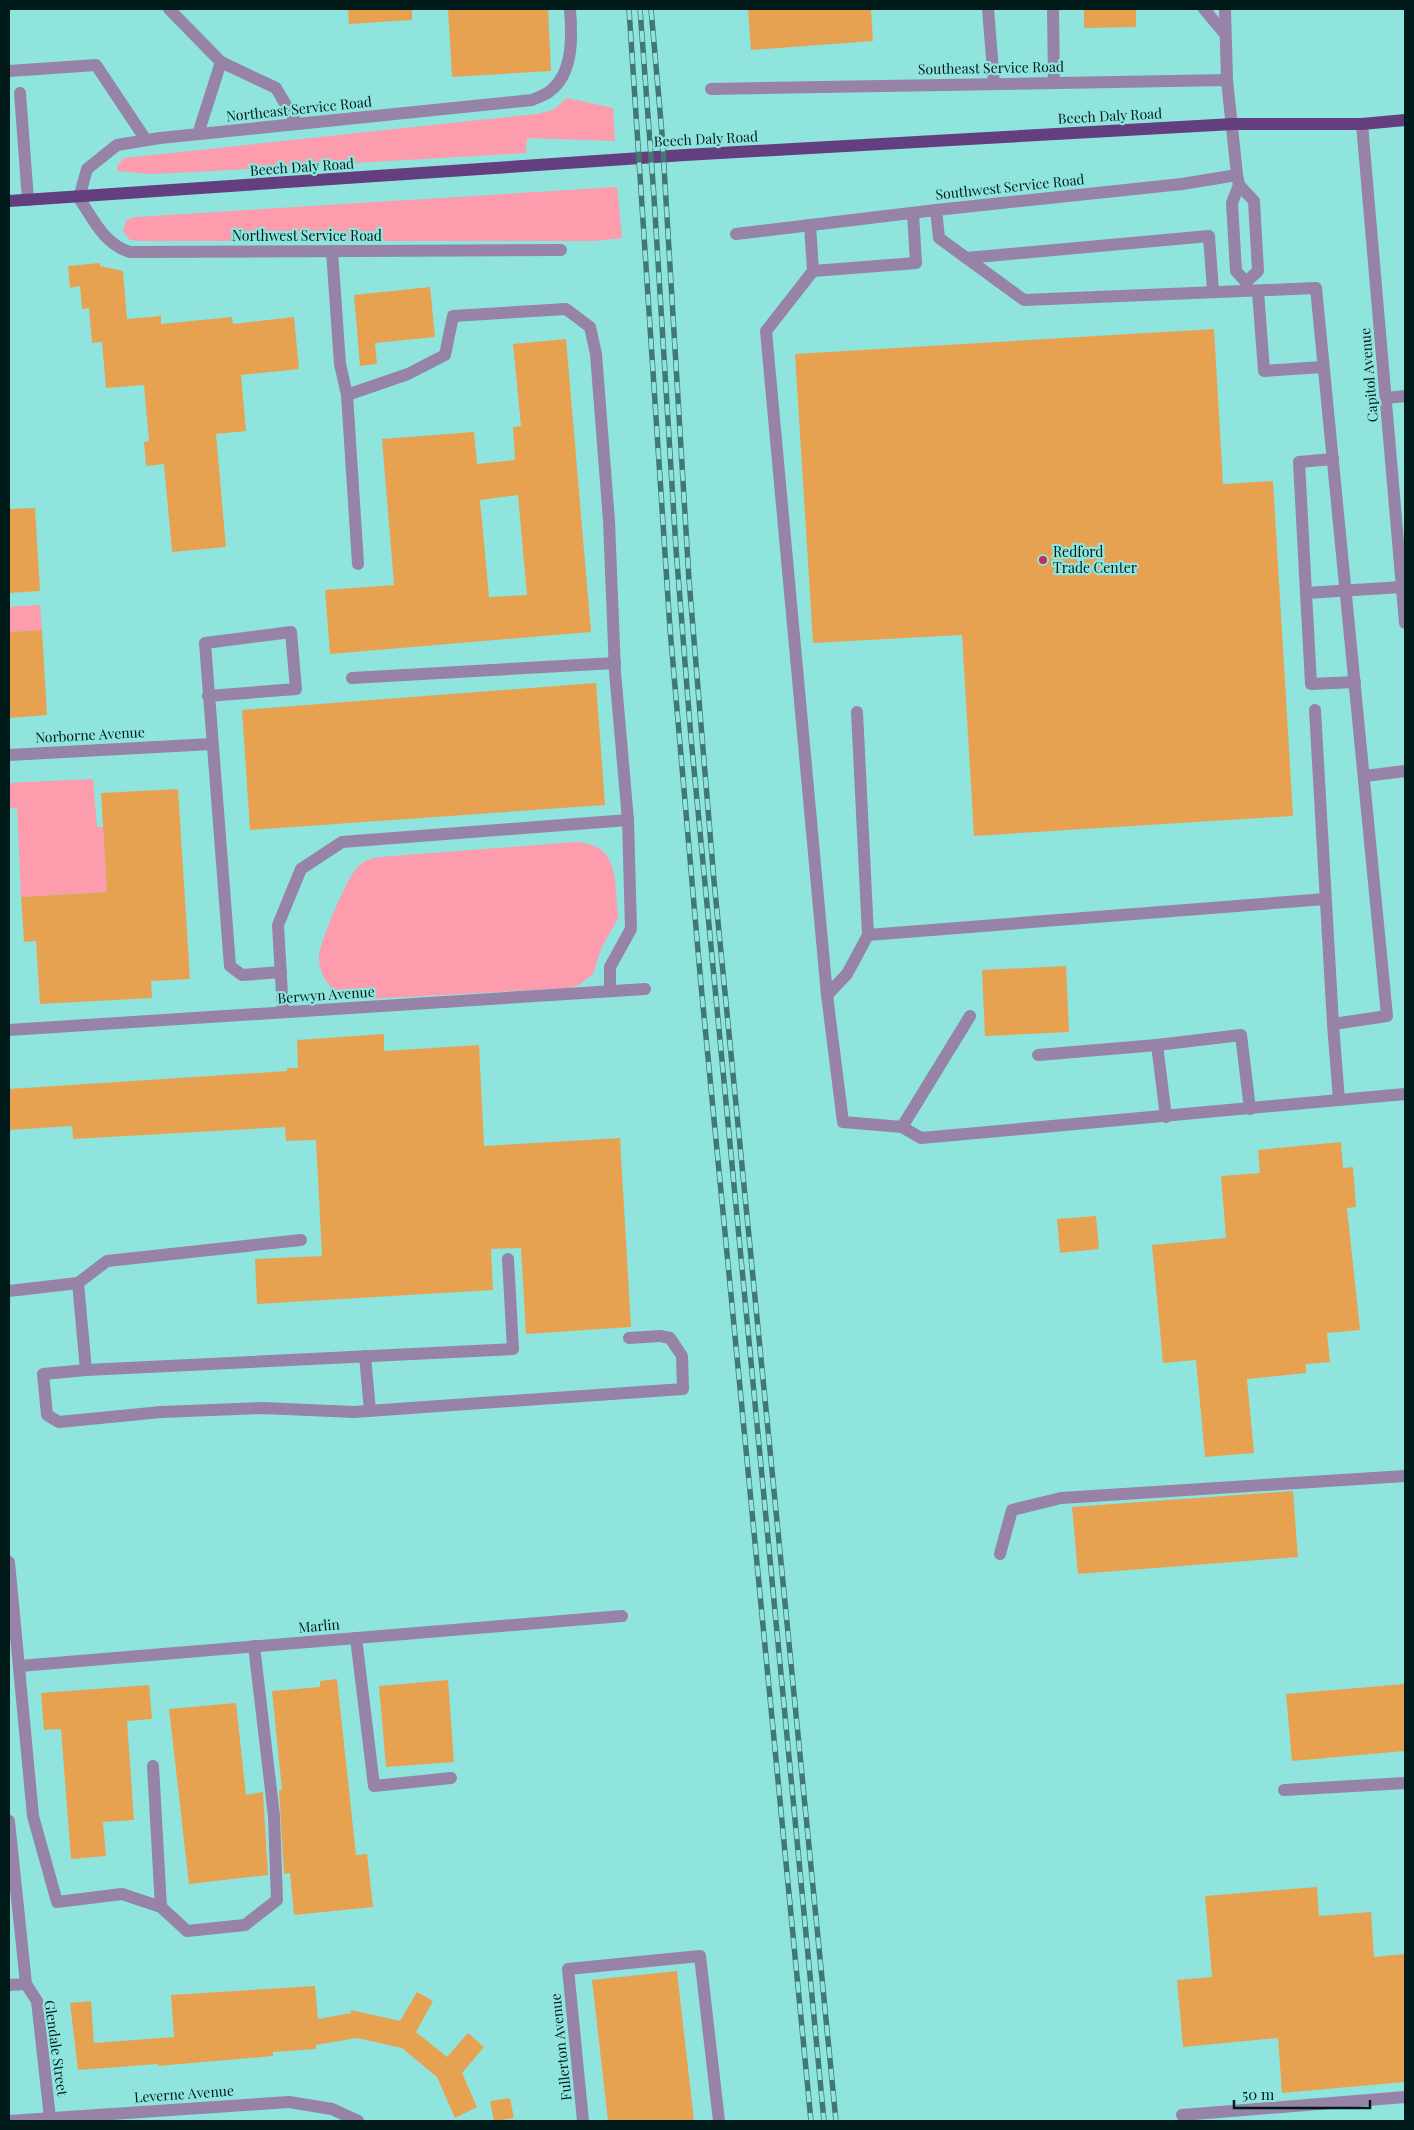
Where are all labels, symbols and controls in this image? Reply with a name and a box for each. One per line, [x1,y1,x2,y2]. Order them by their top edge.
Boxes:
street label: Southeast Service Road [918,57,1064,78]
street label: Northeast Service Road [225,91,373,126]
street label: Beech Daly Road [1057,103,1163,128]
street label: Beech Daly Road [653,126,759,151]
street label: Beech Daly Road [249,153,355,180]
street label: Southwest Service Road [935,169,1085,204]
street label: Northwest Service Road [232,226,382,245]
street label: Capitol Avenue [1355,327,1382,423]
place label: Redford Trade Center [1053,542,1138,577]
marker: Redford Trade Center [1037,554,1049,566]
street label: Norborne Avenue [35,722,145,747]
street label: Berwyn Avenue [277,982,375,1007]
street label: Marlin [297,1614,341,1637]
street label: Fullerton Avenue [545,1993,576,2101]
street label: Glendale Street [40,1999,73,2098]
scale bar [1234,2078,1370,2110]
street label: Leverne Avenue [133,2081,234,2106]
text: 50 m [1242,2084,1275,2104]

